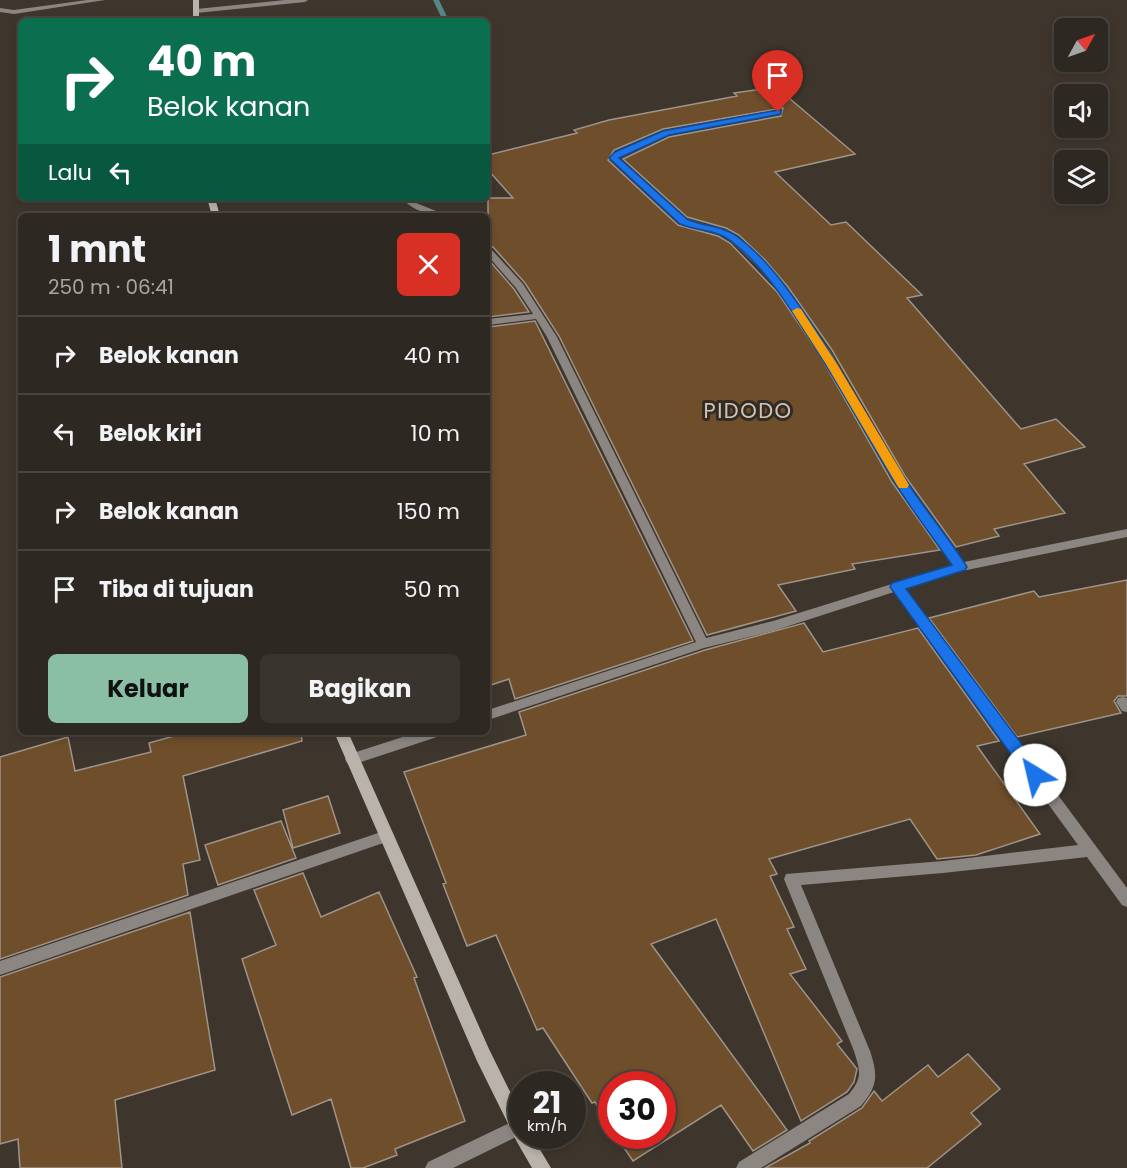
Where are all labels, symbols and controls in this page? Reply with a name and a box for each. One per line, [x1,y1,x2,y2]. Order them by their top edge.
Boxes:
north arrow [1054,18,1108,72]
map controls [1054,18,1108,204]
text: 40 m [147,32,256,91]
icon: right [48,42,126,120]
pin [752,50,803,112]
icon: arrive [761,59,794,92]
button: sound [1054,84,1108,138]
text: Belok kanan [147,88,310,125]
button: layers [1054,150,1108,204]
icon: left [104,156,137,189]
text: Lalu [48,157,92,188]
text: 1 mnt [48,224,146,275]
button: close [397,233,460,296]
text: 250 m · 06:41 [48,273,174,301]
icon: right [48,339,81,372]
text: Belok kanan [99,340,239,371]
text: 40 m [404,340,460,371]
district label: PIDODO [703,396,793,425]
icon: left [48,417,81,450]
text: Belok kiri [99,418,202,449]
text: 10 m [411,418,460,449]
icon: right [48,495,81,528]
text: Belok kanan [99,496,239,527]
text: 150 m [397,496,460,527]
icon: arrive [48,573,81,606]
text: Tiba di tujuan [99,574,254,605]
text: 50 m [404,574,460,605]
button: Keluar [48,654,248,723]
button: Bagikan [260,654,460,723]
position arrow [1003,743,1067,807]
speed limit sign: 30 [598,1071,676,1149]
text: 21 [533,1081,561,1124]
text: km/h [527,1115,567,1136]

